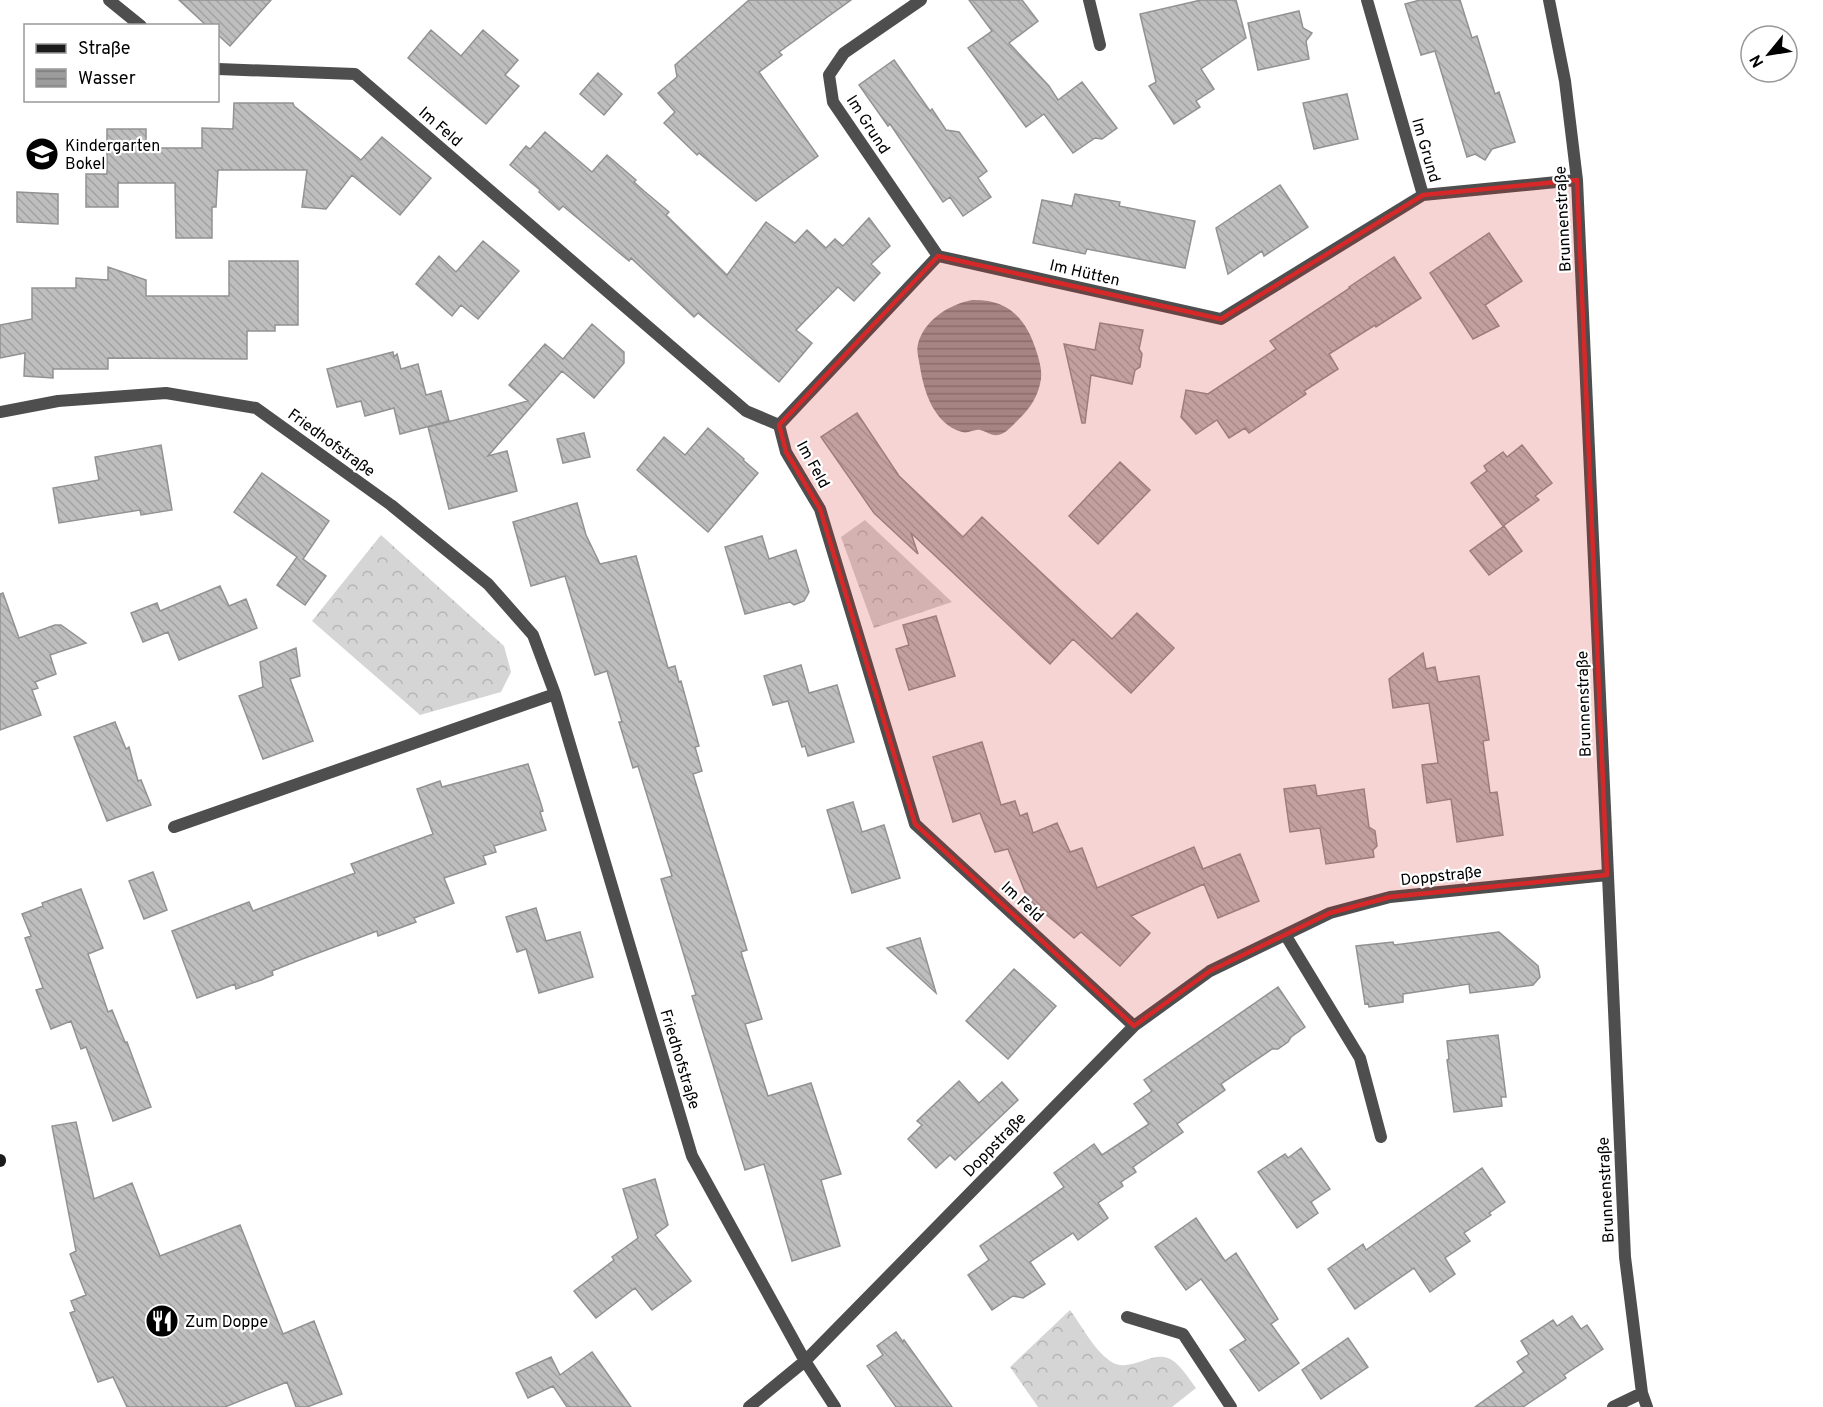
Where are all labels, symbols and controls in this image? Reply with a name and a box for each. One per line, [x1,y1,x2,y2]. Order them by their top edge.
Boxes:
legend [24,24,219,102]
north arrow [1739,24,1799,84]
text: Straße [78,38,130,61]
text: N [1746,51,1769,70]
text: Wasser [78,68,136,91]
street label: Im Grund [841,92,894,158]
street label: Im Feld [414,103,466,152]
street label: Im Grund [1406,116,1444,185]
school or university icon: Kindergarten Bokel [24,136,60,172]
place label: Kindergarten Bokel [65,137,160,175]
street label: Brunnenstraße [1551,165,1577,273]
street label: Im Hütten [1047,256,1122,292]
street label: Friedhofstraße [283,405,379,482]
street label: Im Feld [791,438,833,492]
street label: Brunnenstraße [1573,650,1597,757]
street label: Doppstraße [1399,863,1483,891]
street label: Im Feld [996,878,1047,927]
street label: Friedhofstraße [654,1007,704,1112]
street label: Doppstraße [960,1109,1031,1182]
street label: Brunnenstraße [1594,1136,1620,1244]
restaurant icon: Zum Doppe [144,1303,180,1339]
place label: Zum Doppe [185,1313,268,1333]

